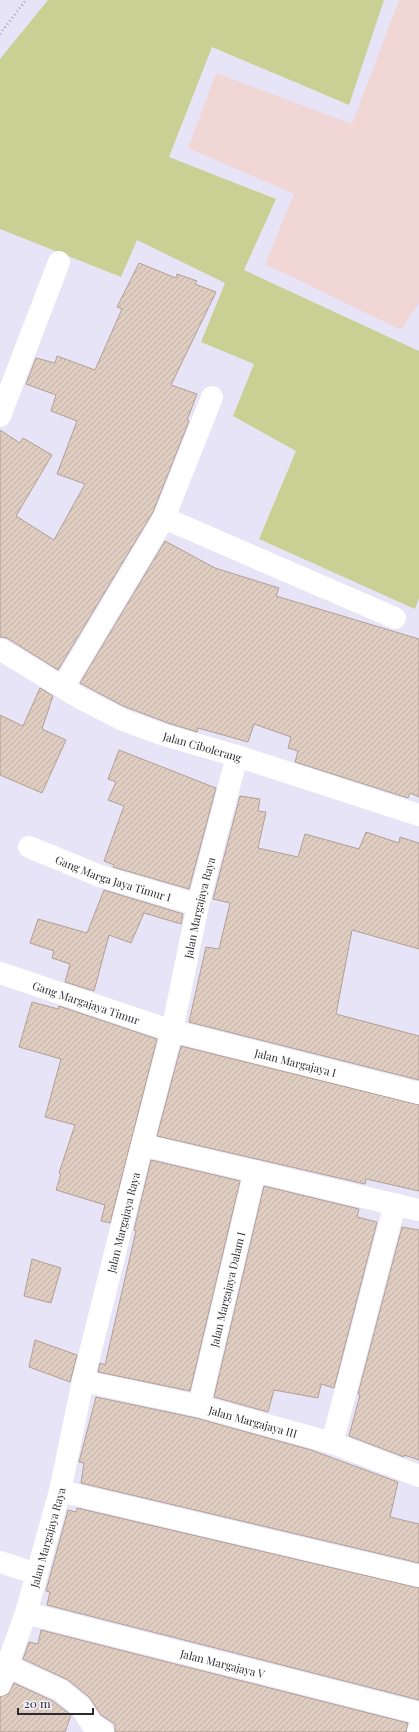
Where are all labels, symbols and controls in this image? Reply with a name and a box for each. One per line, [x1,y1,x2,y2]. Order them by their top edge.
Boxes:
street label: Jalan Cibolerang [161,727,244,765]
street label: Gang Marga Jaya Timur I [53,851,173,904]
street label: Jalan Margajaya Raya [180,855,218,960]
street label: Gang Margajaya Timur [31,977,142,1027]
street label: Jalan Margajaya I [252,1044,338,1080]
street label: Jalan Margajaya Raya [103,1170,143,1275]
street label: Jalan Margajaya Dalam I [206,1230,248,1349]
street label: Jalan Margajaya III [206,1401,299,1441]
street label: Jalan Margajaya Raya [26,1486,68,1590]
street label: Jalan Margajaya V [178,1645,267,1681]
scale bar [18,1690,93,1716]
text: 20 m [24,1695,51,1711]

